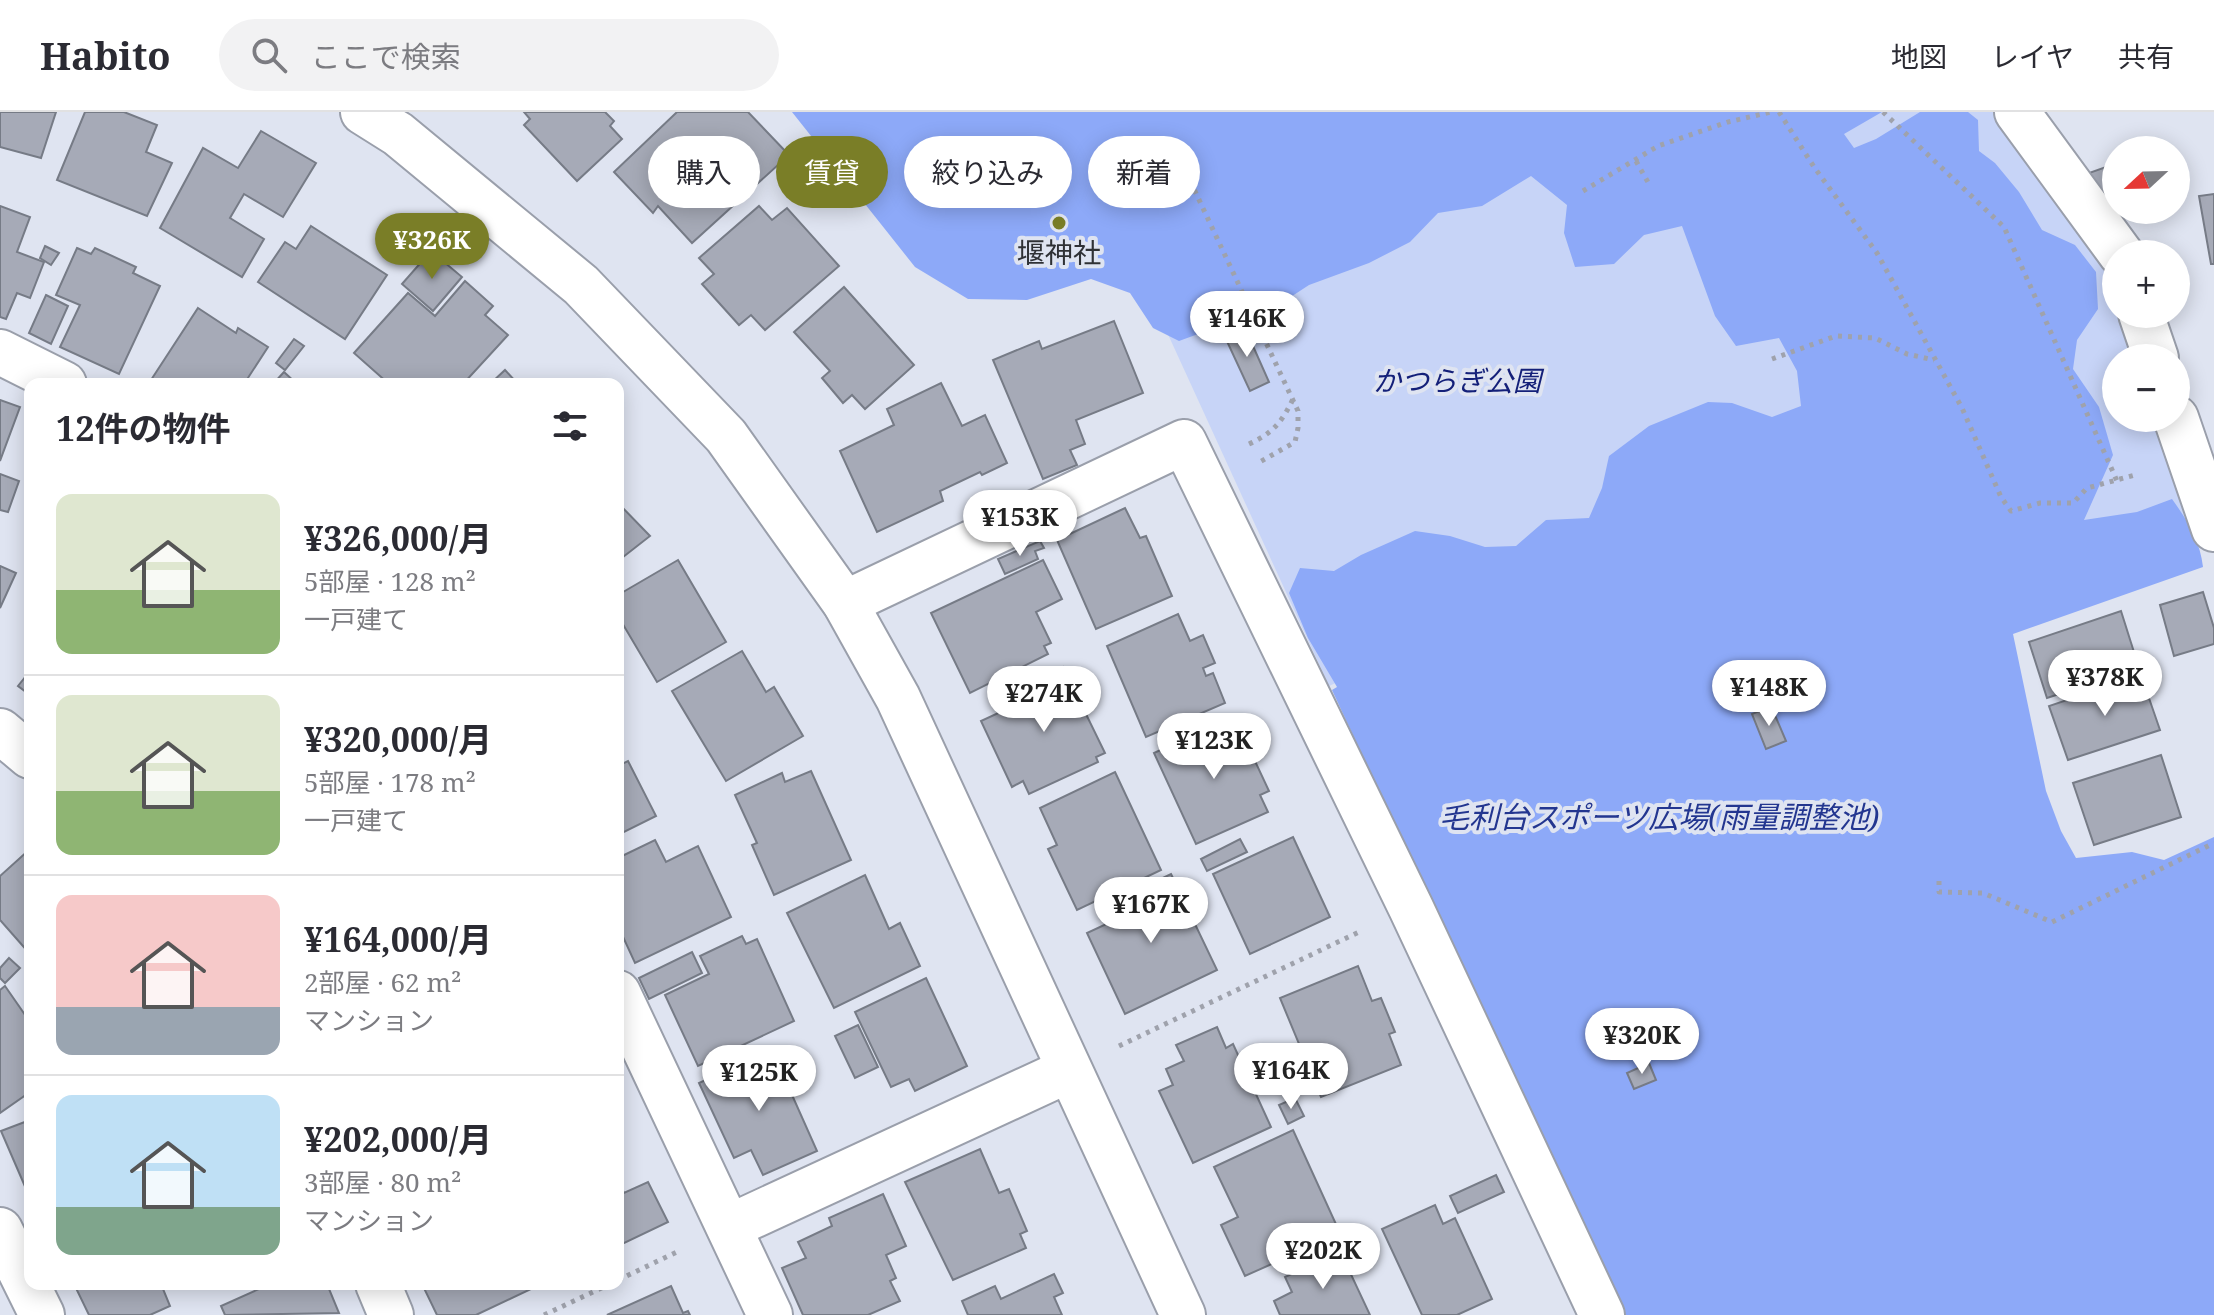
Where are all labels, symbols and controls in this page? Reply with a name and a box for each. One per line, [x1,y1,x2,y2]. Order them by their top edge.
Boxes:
search box [219,19,779,91]
text: Habito [40,29,171,81]
icon: search [247,33,291,77]
text: ここで検索 [311,36,461,77]
text: 地図 [1891,37,1947,75]
text: レイヤ [1991,37,2074,75]
text: 共有 [2118,37,2174,75]
chip: 購入 [648,136,760,208]
chip: 賃貸 [776,136,888,208]
chip: 絞り込み [904,136,1072,208]
chip: 新着 [1088,136,1200,208]
north arrow [2102,136,2190,224]
map controls [2102,136,2190,432]
pin: ¥326K [376,213,488,281]
marker: 堰神社 [1050,214,1068,232]
text: ¥326K [393,221,471,257]
place label: 堰神社 [1017,233,1101,271]
button: + [2102,240,2190,328]
pin: ¥146K [1191,291,1303,359]
text: ¥146K [1208,299,1286,335]
button: − [2102,344,2190,432]
park label: かつらぎ公園 [1373,361,1545,399]
icon: filters [548,404,592,448]
text: 12件の物件 [56,405,230,451]
pin: ¥153K [964,490,1076,558]
text: ¥153K [981,498,1059,534]
text: ¥326,000/月 [304,515,492,561]
icon: home [120,526,216,622]
text: 5部屋 · 128 m² [304,563,476,599]
text: 一戸建て [304,601,408,637]
pin: ¥378K [2049,650,2161,718]
text: ¥378K [2066,658,2144,694]
pin: ¥148K [1713,660,1825,728]
pin: ¥274K [988,666,1100,734]
text: ¥148K [1730,668,1808,704]
text: ¥274K [1005,674,1083,710]
pin: ¥123K [1158,713,1270,781]
text: ¥320,000/月 [304,716,492,762]
text: ¥123K [1175,721,1253,757]
icon: home [120,727,216,823]
text: 5部屋 · 178 m² [304,764,476,800]
water label: 毛利台スポーツ広場(雨量調整池) [1439,796,1879,837]
text: 一戸建て [304,802,408,838]
pin: ¥167K [1095,877,1207,945]
text: ¥167K [1112,885,1190,921]
text: ¥164,000/月 [304,916,492,962]
icon: home [120,927,216,1023]
text: 2部屋 · 62 m² [304,964,461,1000]
text: マンション [304,1002,434,1038]
pin: ¥320K [1586,1008,1698,1076]
text: ¥320K [1603,1016,1681,1052]
pin: ¥164K [1235,1043,1347,1111]
pin: ¥125K [703,1045,815,1113]
text: ¥164K [1252,1051,1330,1087]
text: ¥125K [720,1053,798,1089]
text: ¥202,000/月 [304,1116,492,1162]
icon: home [120,1127,216,1223]
text: 3部屋 · 80 m² [304,1164,461,1200]
text: マンション [304,1202,434,1238]
pin: ¥202K [1267,1223,1379,1291]
text: ¥202K [1284,1231,1362,1267]

